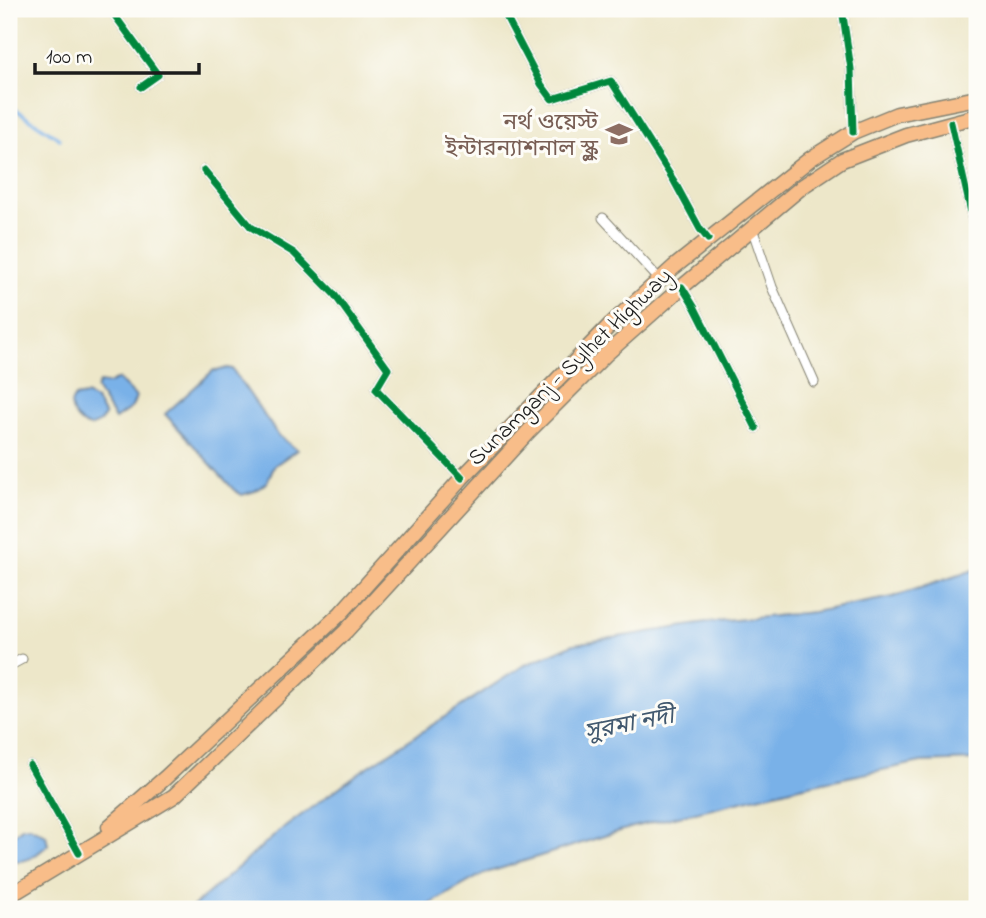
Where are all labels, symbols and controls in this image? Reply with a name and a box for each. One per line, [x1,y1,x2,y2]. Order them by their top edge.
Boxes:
scale bar [35,32,200,76]
text: 100 m [46,43,92,73]
place label: নর্থ ওয়েস্ট ইন্টারন্যাশনাল স্কুল [444,107,599,166]
school or university icon: নর্থ ওয়েস্ট ইন্টারন্যাশনাল স্কুল [604,119,634,149]
street label: Sunamganj - Sylhet Highway [461,261,682,476]
water label: সুরমা নদী [582,699,682,751]

